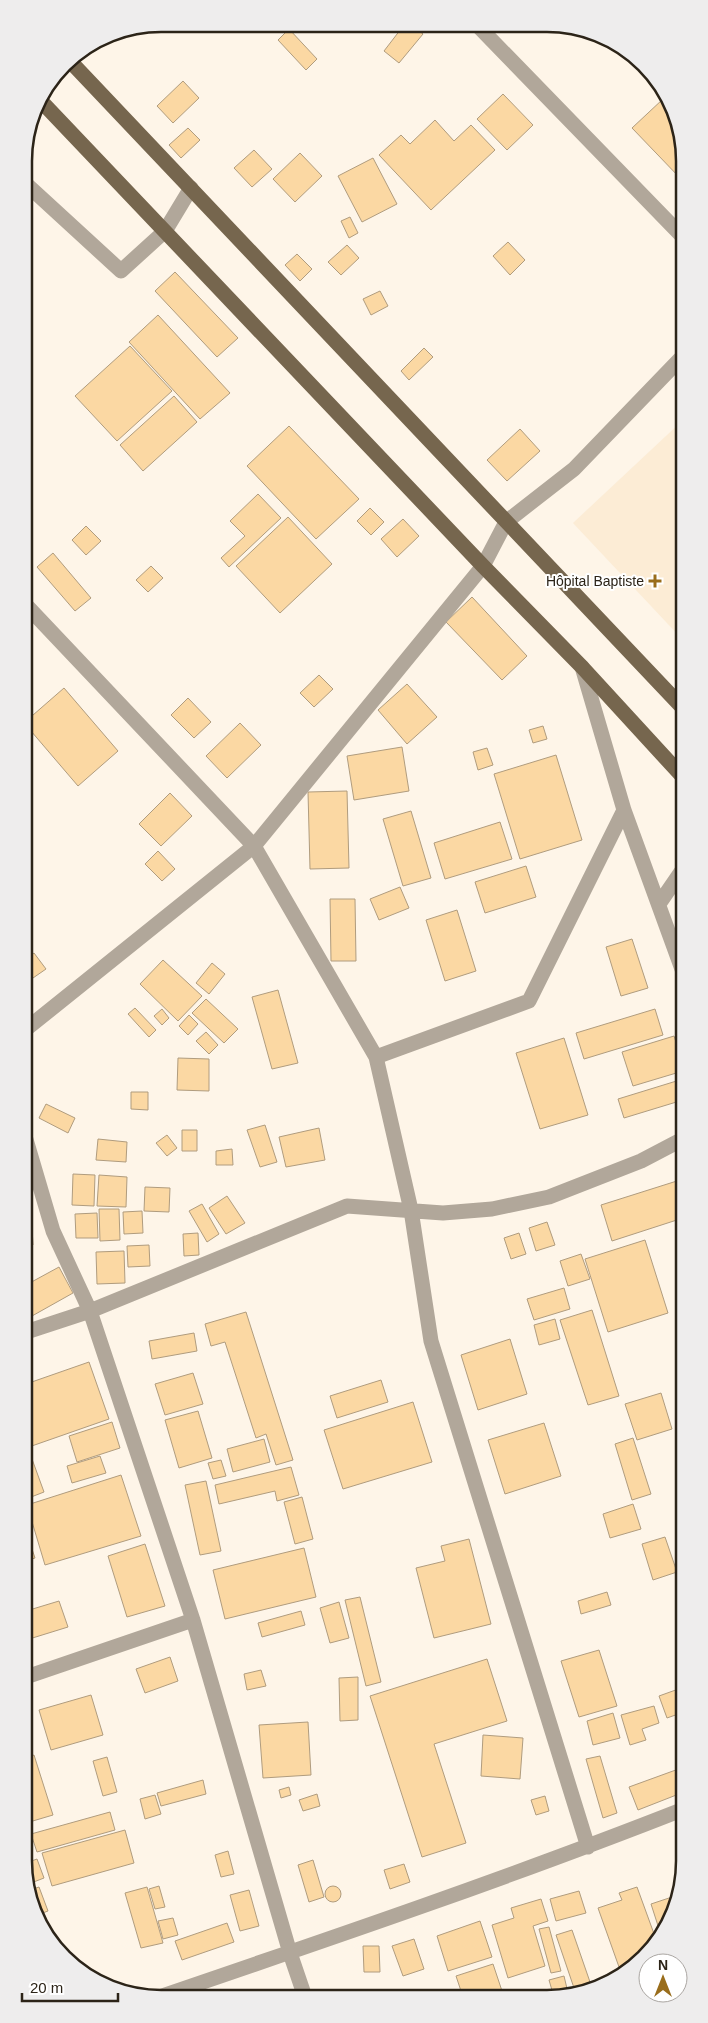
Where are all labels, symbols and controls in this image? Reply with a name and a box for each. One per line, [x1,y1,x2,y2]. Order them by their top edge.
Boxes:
place label: Hôpital Baptiste [546,573,644,589]
marker: Hôpital Baptiste [648,574,662,588]
north arrow [638,1953,688,2003]
text: N [658,1957,668,1973]
scale bar [22,1970,119,2002]
text: 20 m [30,1979,63,1996]

